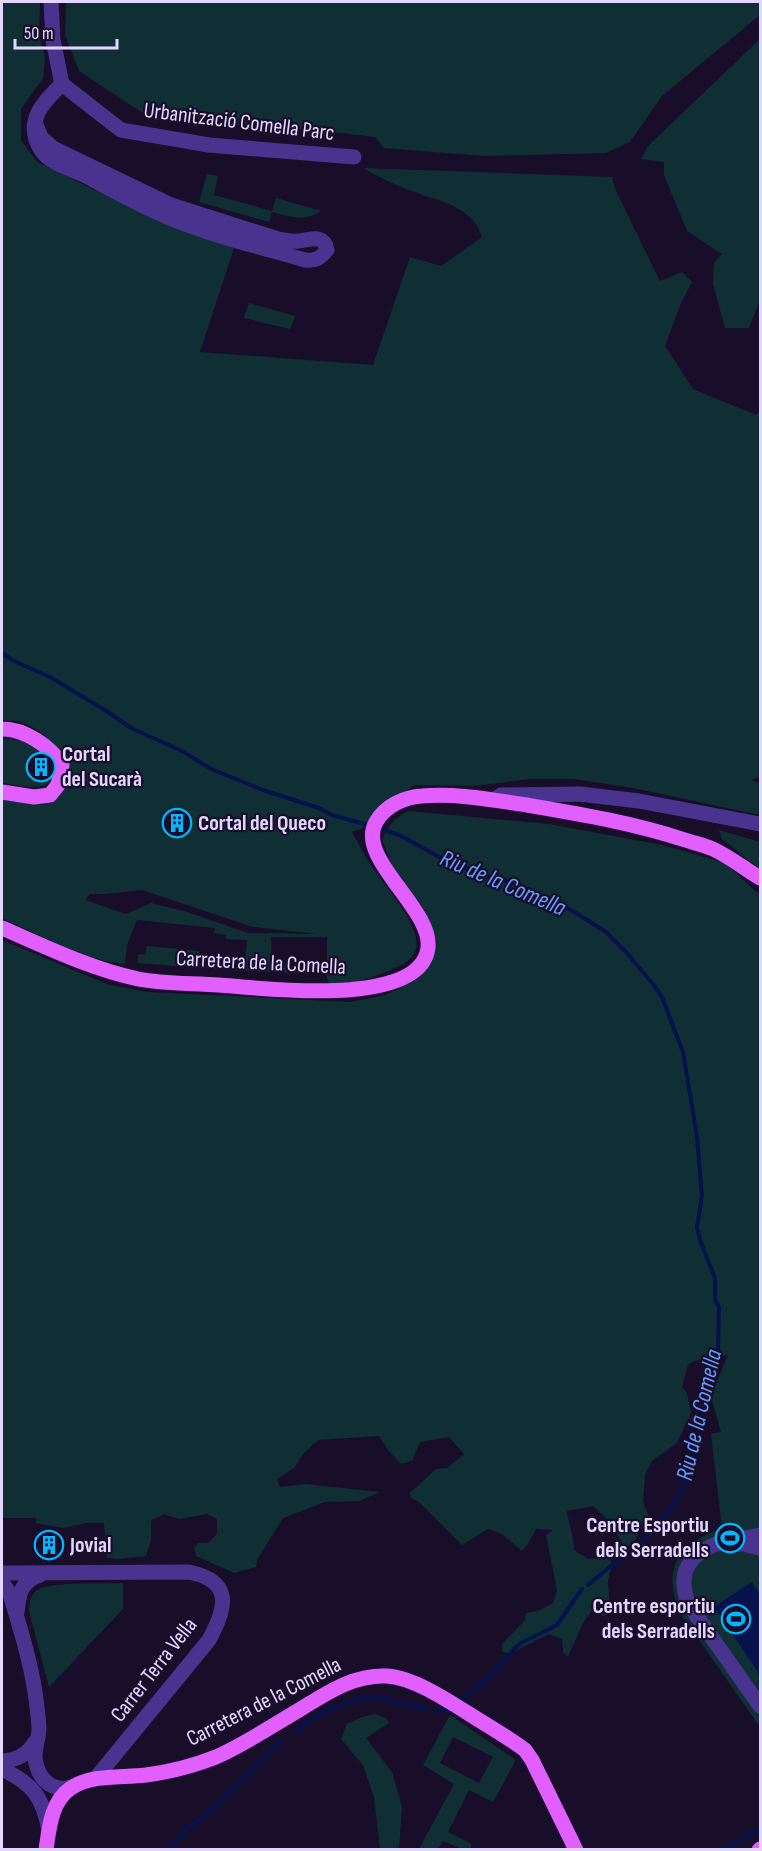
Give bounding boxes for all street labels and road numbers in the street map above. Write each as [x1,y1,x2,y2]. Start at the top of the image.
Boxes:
street label: Urbanització Comella Parc [142,97,336,147]
street label: Carretera de la Comella [175,945,347,981]
street label: Carrer Terra Vella [105,1612,203,1728]
street label: Carretera de la Comella [182,1651,346,1753]

